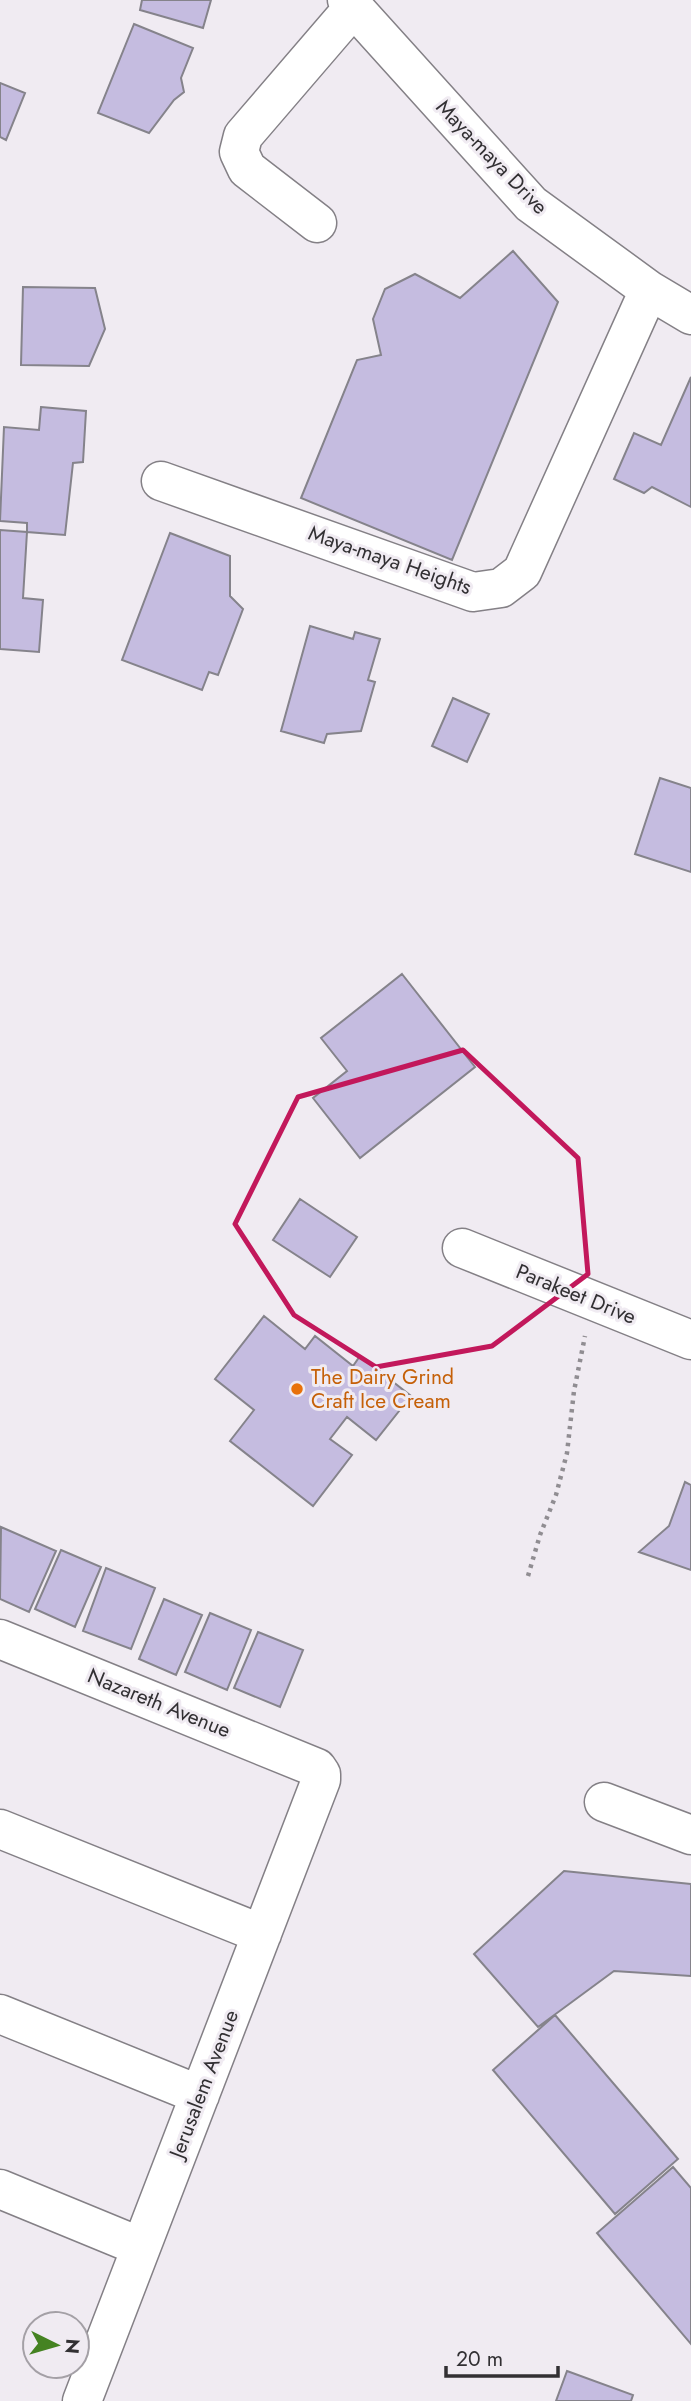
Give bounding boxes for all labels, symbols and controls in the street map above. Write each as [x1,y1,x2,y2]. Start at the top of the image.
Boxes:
street label: Maya-maya Drive [429,93,555,221]
street label: Maya-maya Heights [304,518,476,602]
street label: Parakeet Drive [512,1256,641,1332]
place label: The Dairy Grind Craft Ice Cream [311,1362,454,1416]
marker: The Dairy Grind Craft Ice Cream [289,1381,305,1397]
street label: Nazareth Avenue [83,1661,235,1745]
street label: Jerusalem Avenue [161,2005,246,2165]
north arrow [21,2310,91,2380]
scale bar [446,2334,558,2378]
text: N [58,2338,87,2355]
text: 20 m [456,2344,503,2374]

